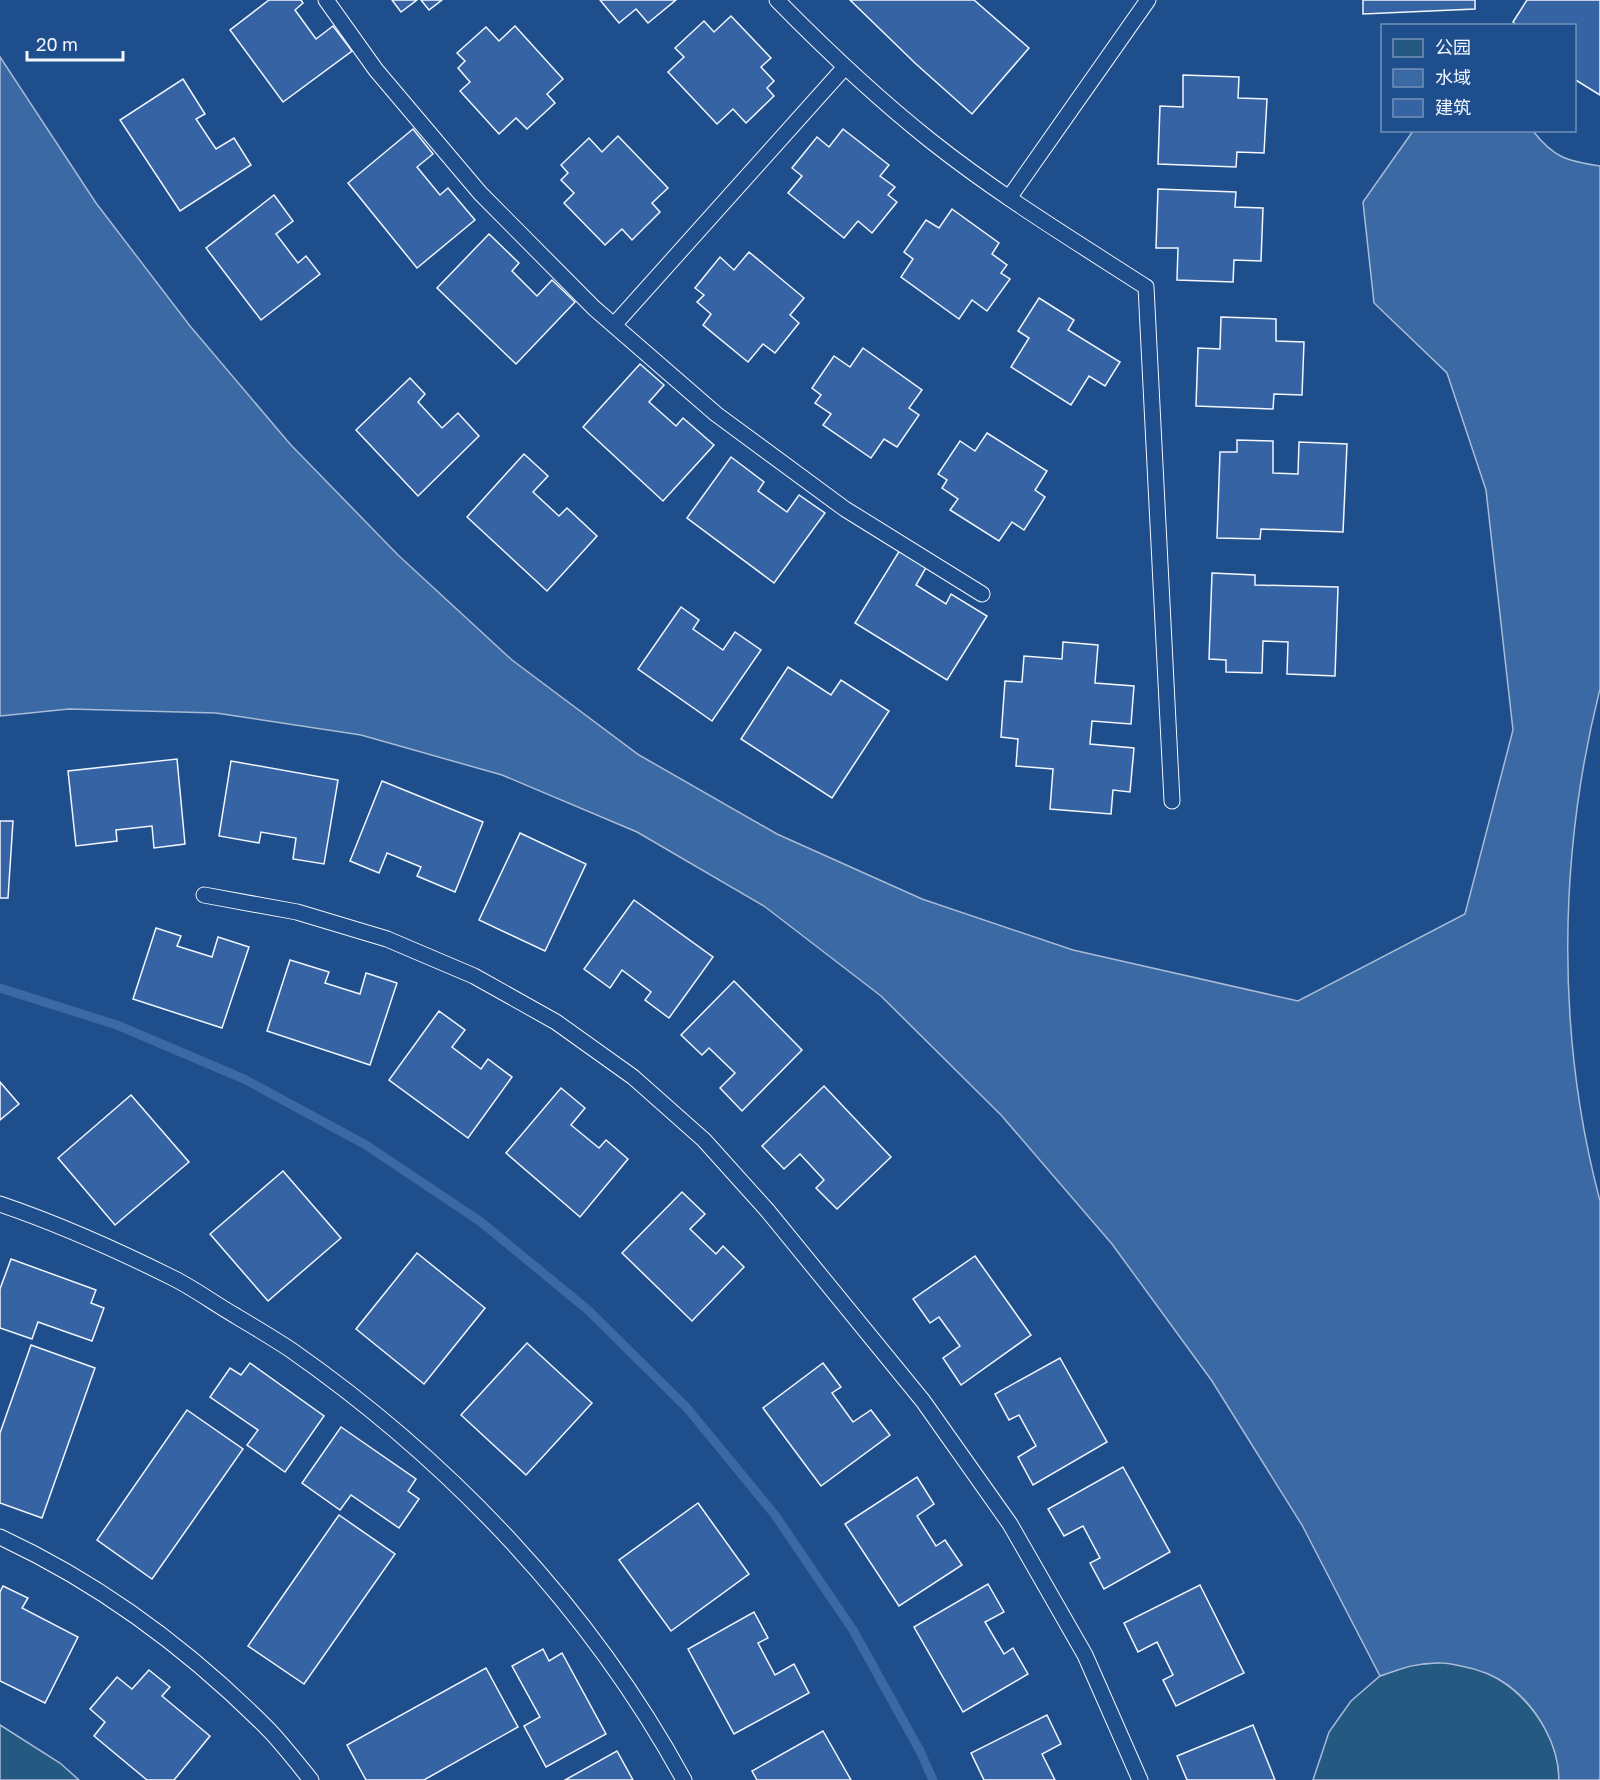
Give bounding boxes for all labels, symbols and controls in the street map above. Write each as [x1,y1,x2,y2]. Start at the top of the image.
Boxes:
scale bar [27,24,123,62]
legend [1381,24,1576,132]
text: 20 m [36,33,78,55]
text: 公园 [1435,36,1471,58]
text: 水域 [1435,66,1471,88]
text: 建筑 [1435,96,1471,118]

